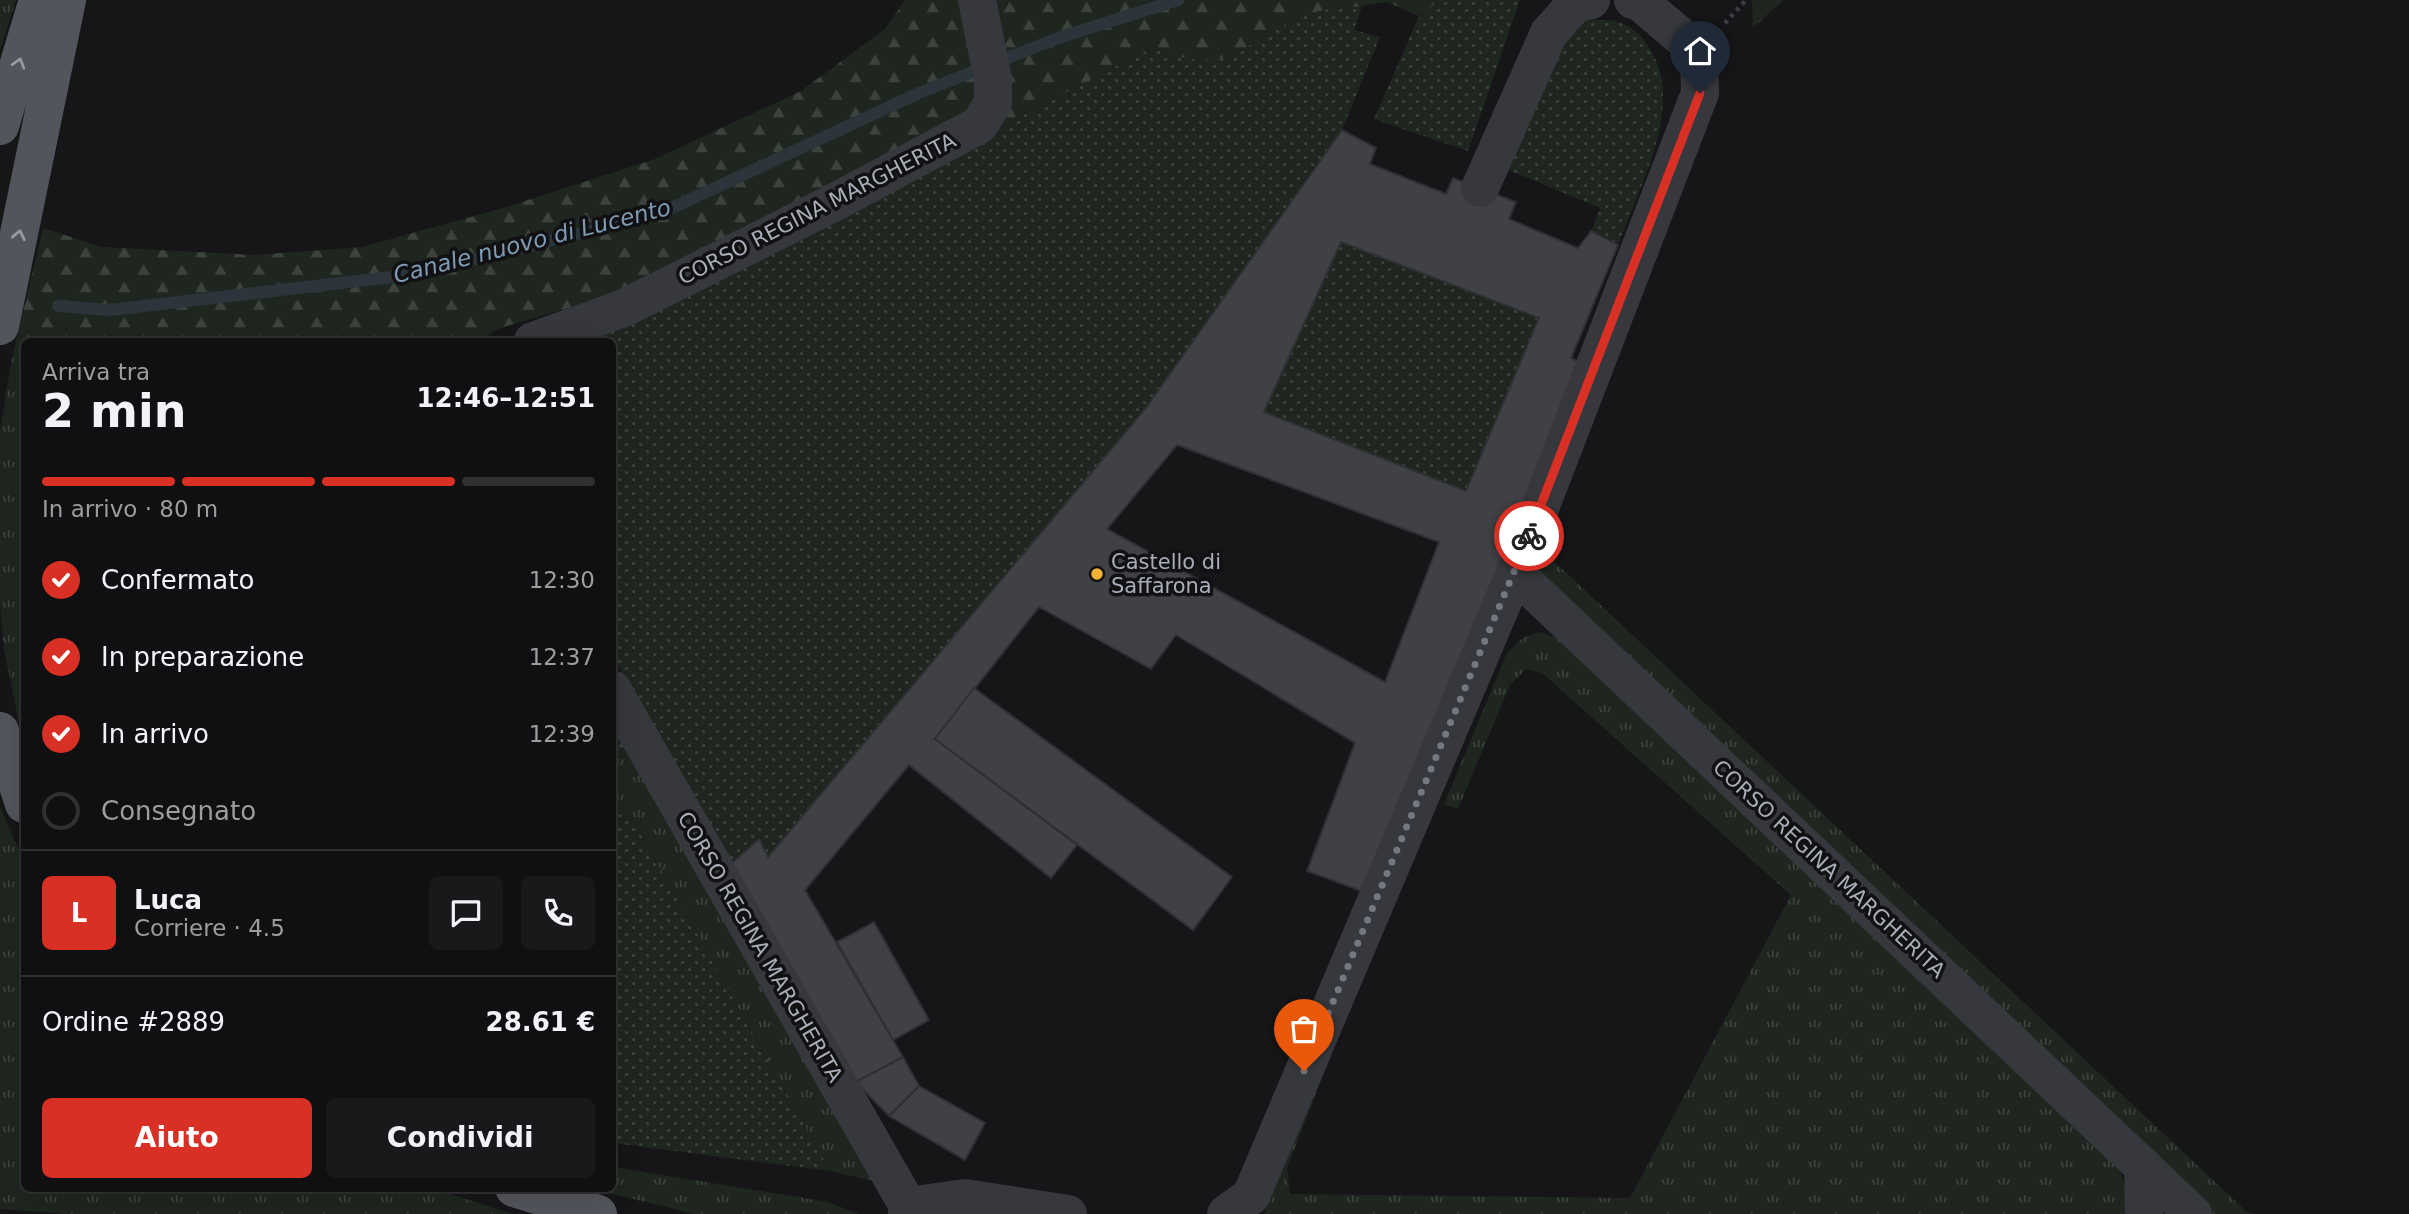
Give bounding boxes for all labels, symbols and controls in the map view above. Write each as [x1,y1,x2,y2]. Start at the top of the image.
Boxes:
pin [1670,21,1730,93]
icon: home [1681,32,1719,70]
one-way arrow [11,57,25,70]
street label: CORSO REGINA MARGHERITA [674,128,960,290]
water label: Canale nuovo di Lucento [391,194,673,288]
one-way arrow [11,229,26,241]
text: Arriva tra [42,359,150,385]
text: 12:46–12:51 [416,383,595,413]
text: 2 min [42,384,186,438]
text: In arrivo · 80 m [42,496,218,522]
courier [1494,501,1564,571]
icon: bike [1510,517,1548,555]
place label: Castello di Saffarona [1111,550,1221,598]
icon: check [42,561,80,599]
text: Confermato [101,565,254,595]
marker: Castello di Saffarona [1089,566,1105,582]
text: 12:30 [529,567,595,593]
icon: check [42,638,80,676]
text: In preparazione [101,642,304,672]
text: 12:37 [529,644,595,670]
icon: check [42,715,80,753]
text: In arrivo [101,719,209,749]
text: 12:39 [529,721,595,747]
street label: CORSO REGINA MARGHERITA [1708,755,1950,983]
text: Consegnato [101,796,256,826]
street label: CORSO REGINA MARGHERITA [673,808,848,1087]
button: chat [429,876,503,950]
button: phone [521,876,595,950]
text: Luca [134,885,202,915]
text: L [71,898,87,928]
text: Corriere · 4.5 [134,915,285,941]
pin [1274,999,1334,1071]
text: Ordine #2889 [42,1007,225,1037]
text: 28.61 € [486,1007,595,1037]
icon: bag [1285,1010,1323,1048]
button: Aiuto [42,1098,312,1178]
button: Condividi [326,1098,595,1178]

